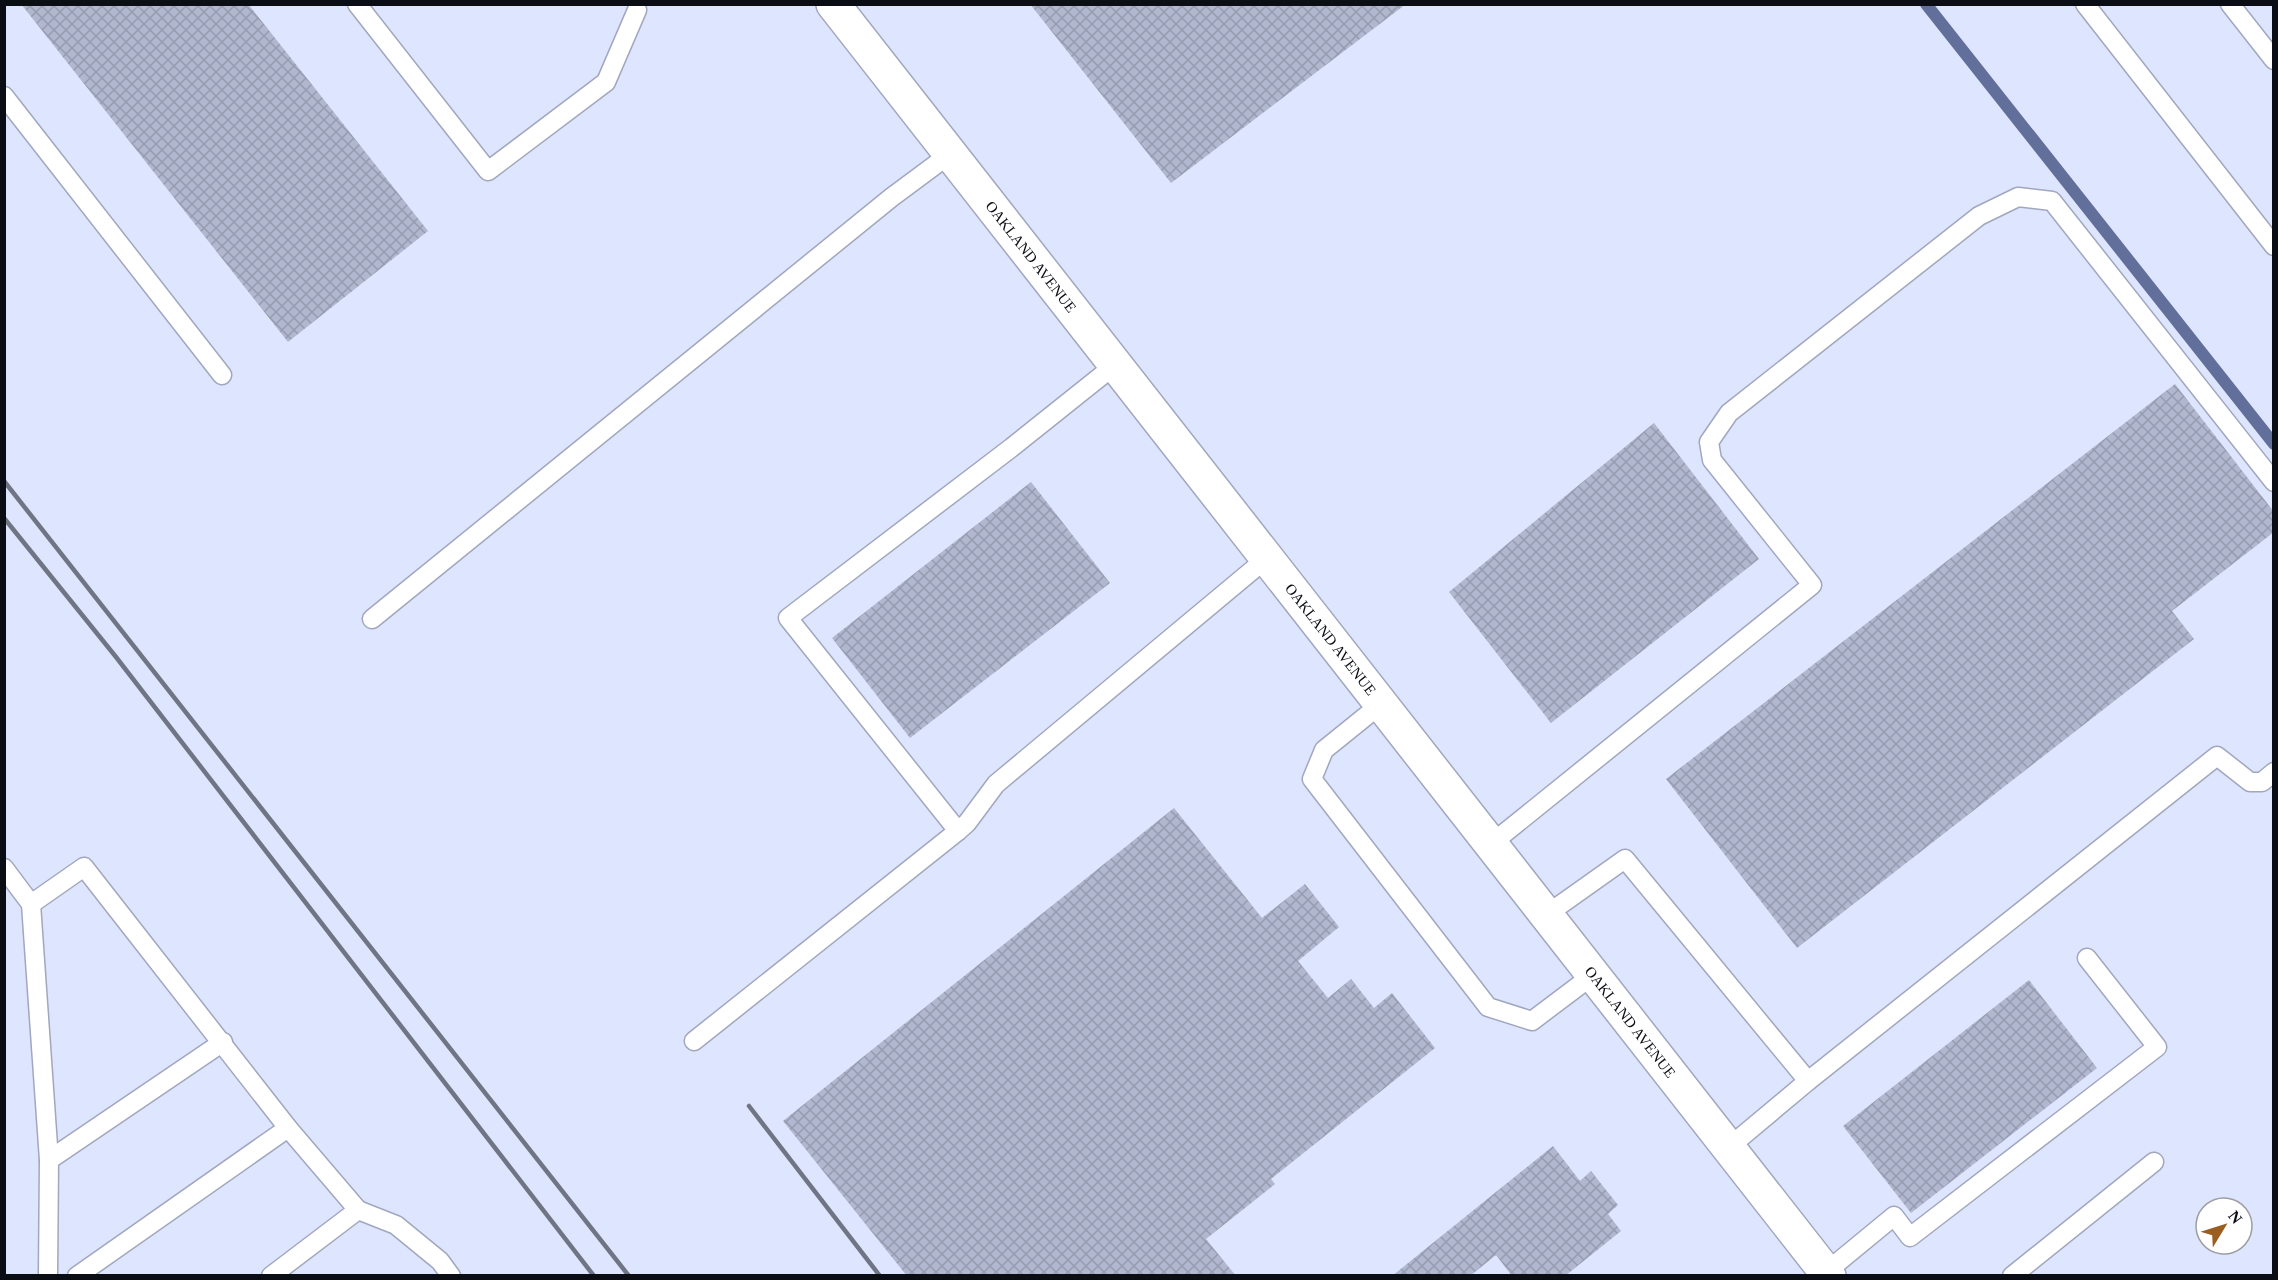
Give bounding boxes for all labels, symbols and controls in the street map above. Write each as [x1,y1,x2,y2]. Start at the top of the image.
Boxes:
street label: OAKLAND AVENUE [982,198,1079,316]
street label: OAKLAND AVENUE [1282,581,1379,698]
street label: OAKLAND AVENUE [1582,963,1679,1081]
north arrow [2194,1196,2254,1256]
text: N [2225,1207,2246,1227]

